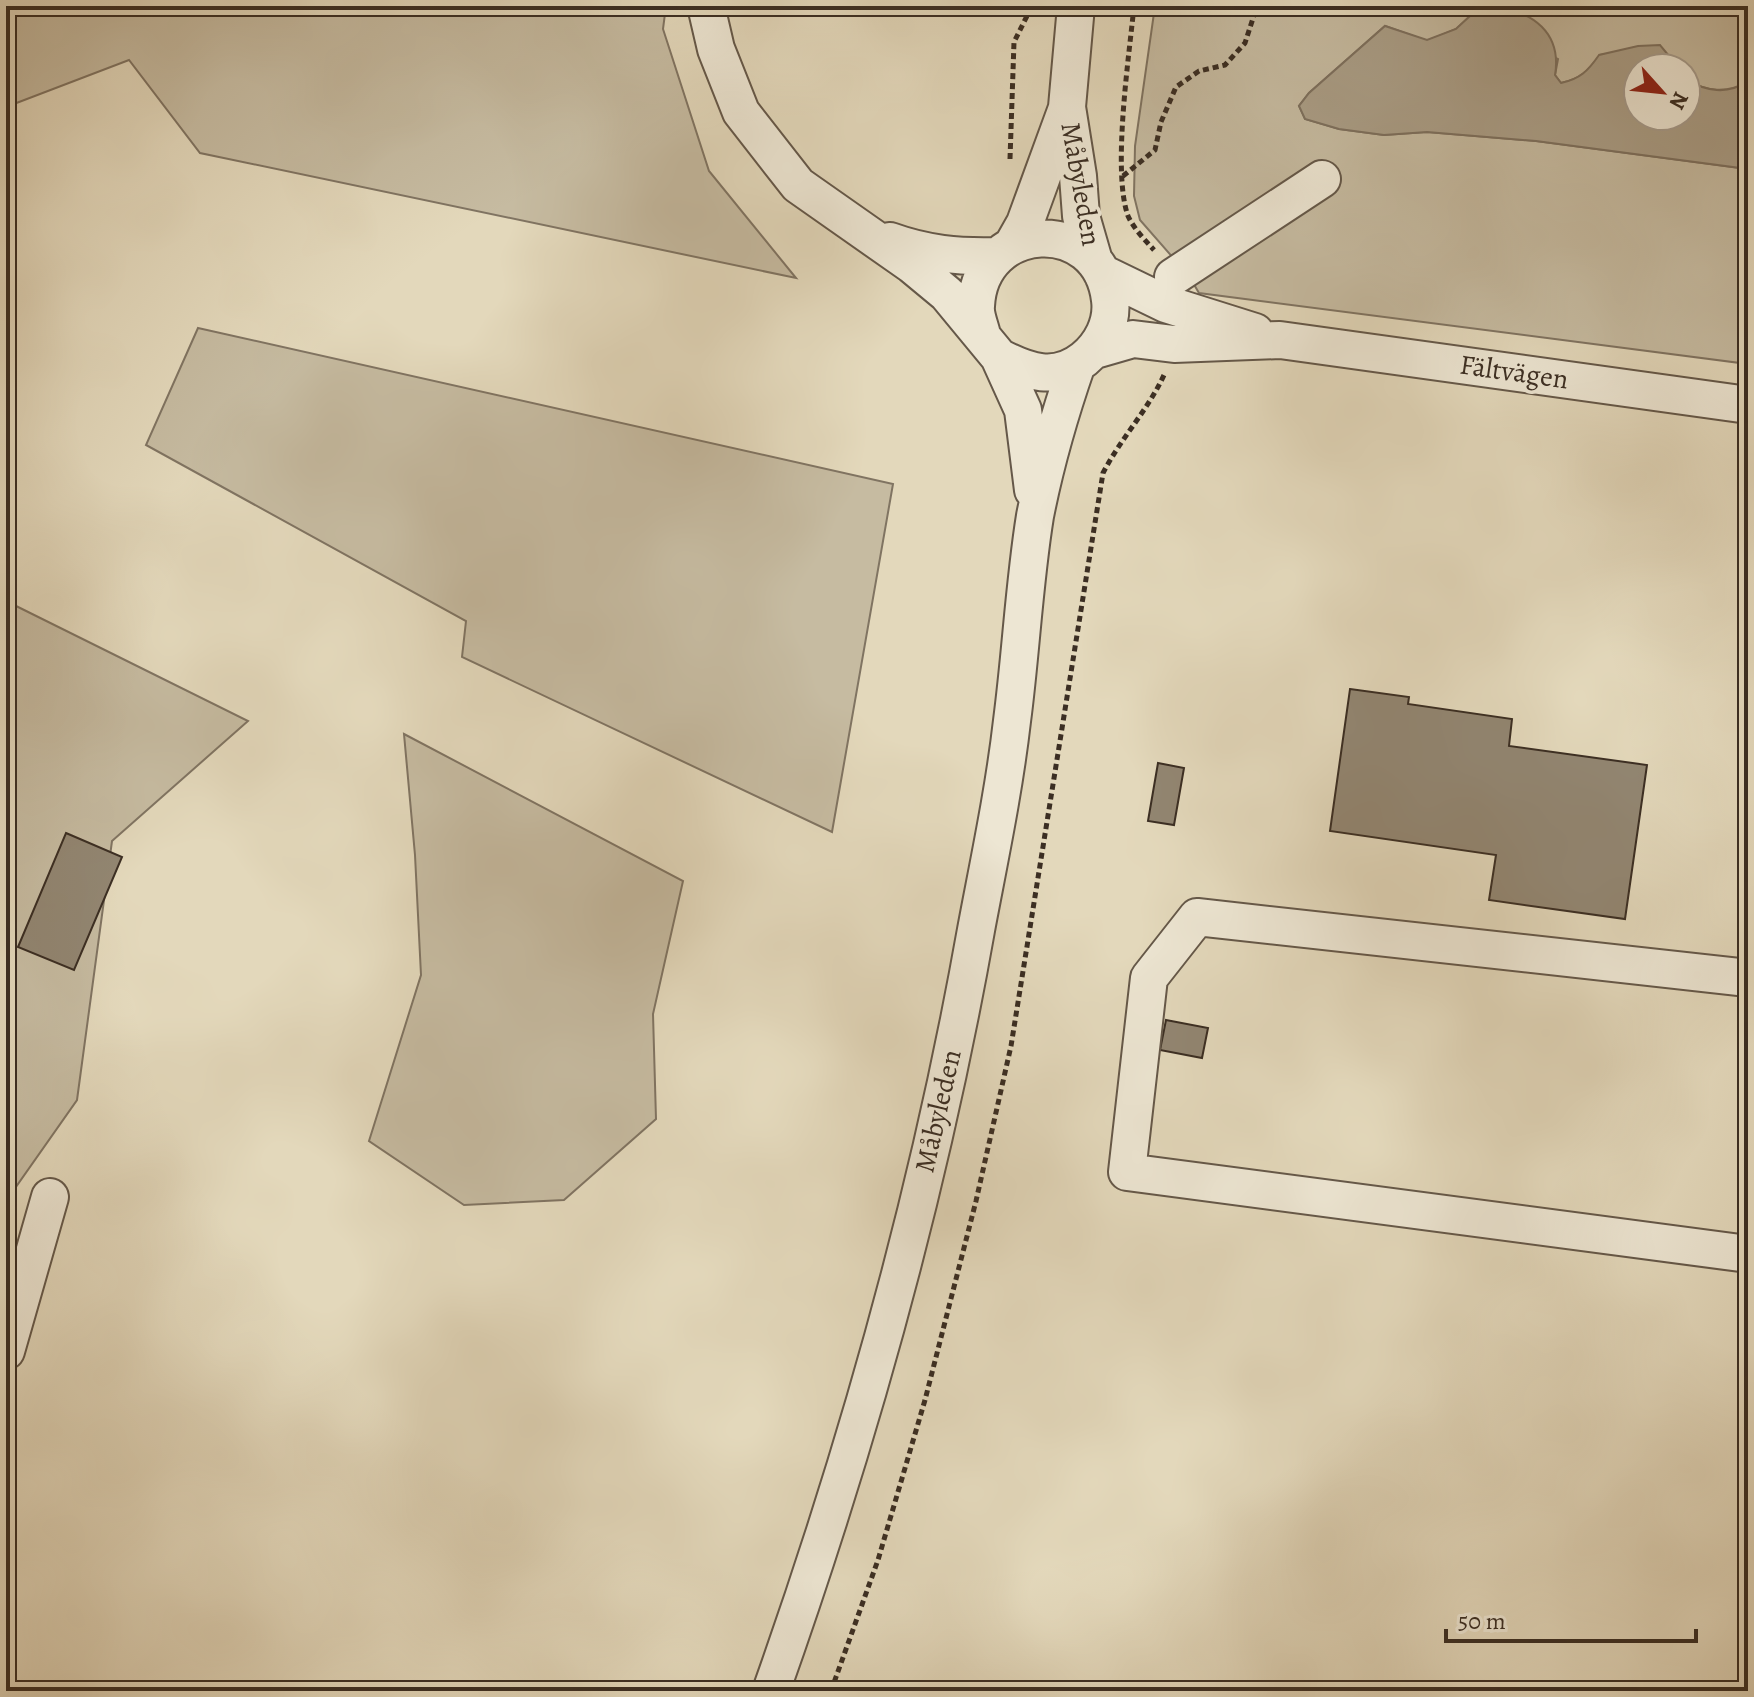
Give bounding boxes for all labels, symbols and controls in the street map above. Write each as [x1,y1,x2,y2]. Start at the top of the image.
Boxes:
north arrow [1622,52,1702,132]
text: N [1662,87,1696,115]
street label: Måbyleden [1051,119,1111,249]
street label: Fältvägen [1457,346,1571,398]
street label: Måbyleden [905,1046,971,1176]
scale bar [1446,1593,1696,1643]
text: 50 m [1458,1605,1506,1637]

